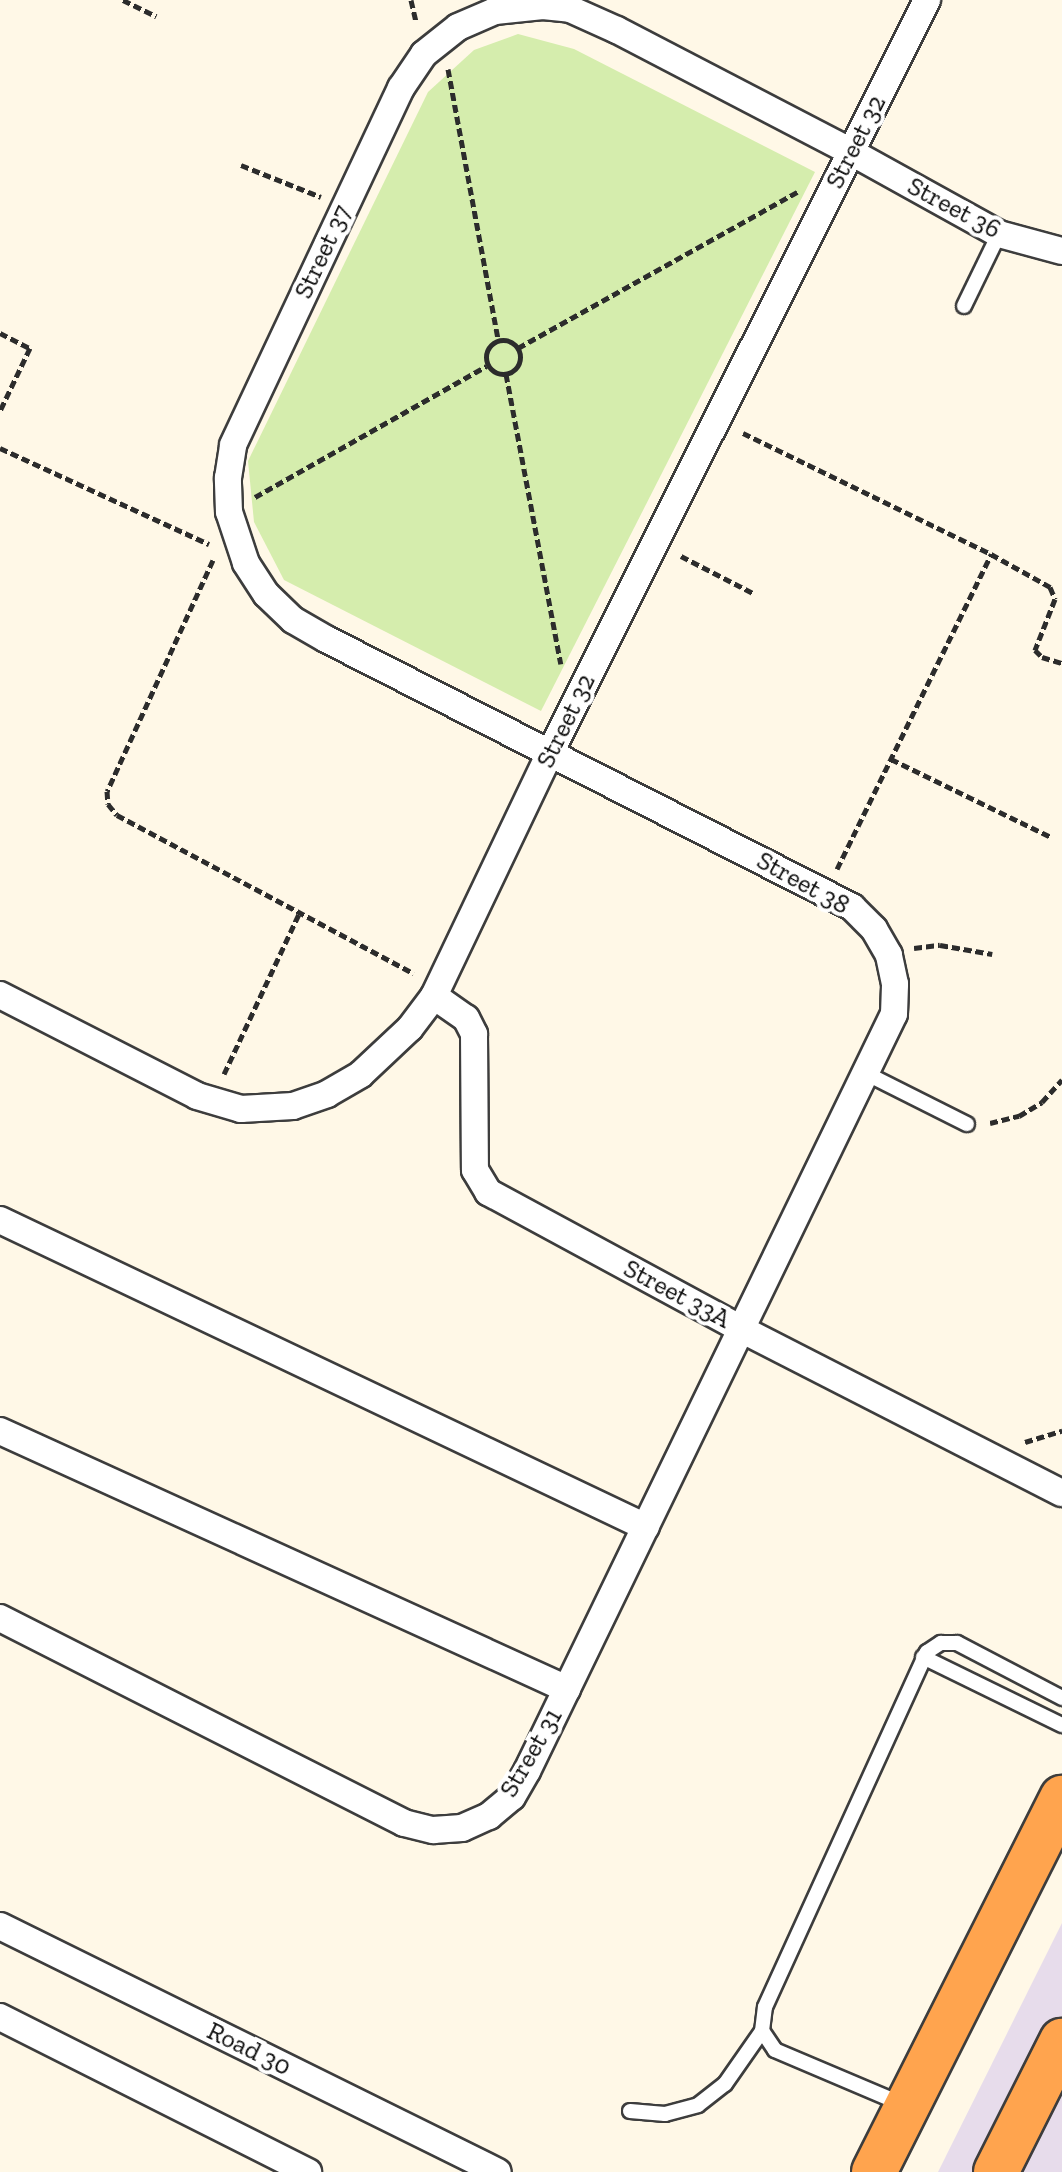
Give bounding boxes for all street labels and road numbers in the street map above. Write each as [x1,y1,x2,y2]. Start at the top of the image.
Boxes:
street label: Street 32 [819,90,893,194]
street label: Street 36 [902,171,1006,245]
street label: Street 37 [288,200,358,304]
street label: Street 32 [530,669,602,773]
street label: Street 38 [751,845,855,921]
street label: Street 33A [618,1253,736,1335]
street label: Street 31 [493,1703,569,1803]
street label: Road 30 [202,2015,296,2083]

